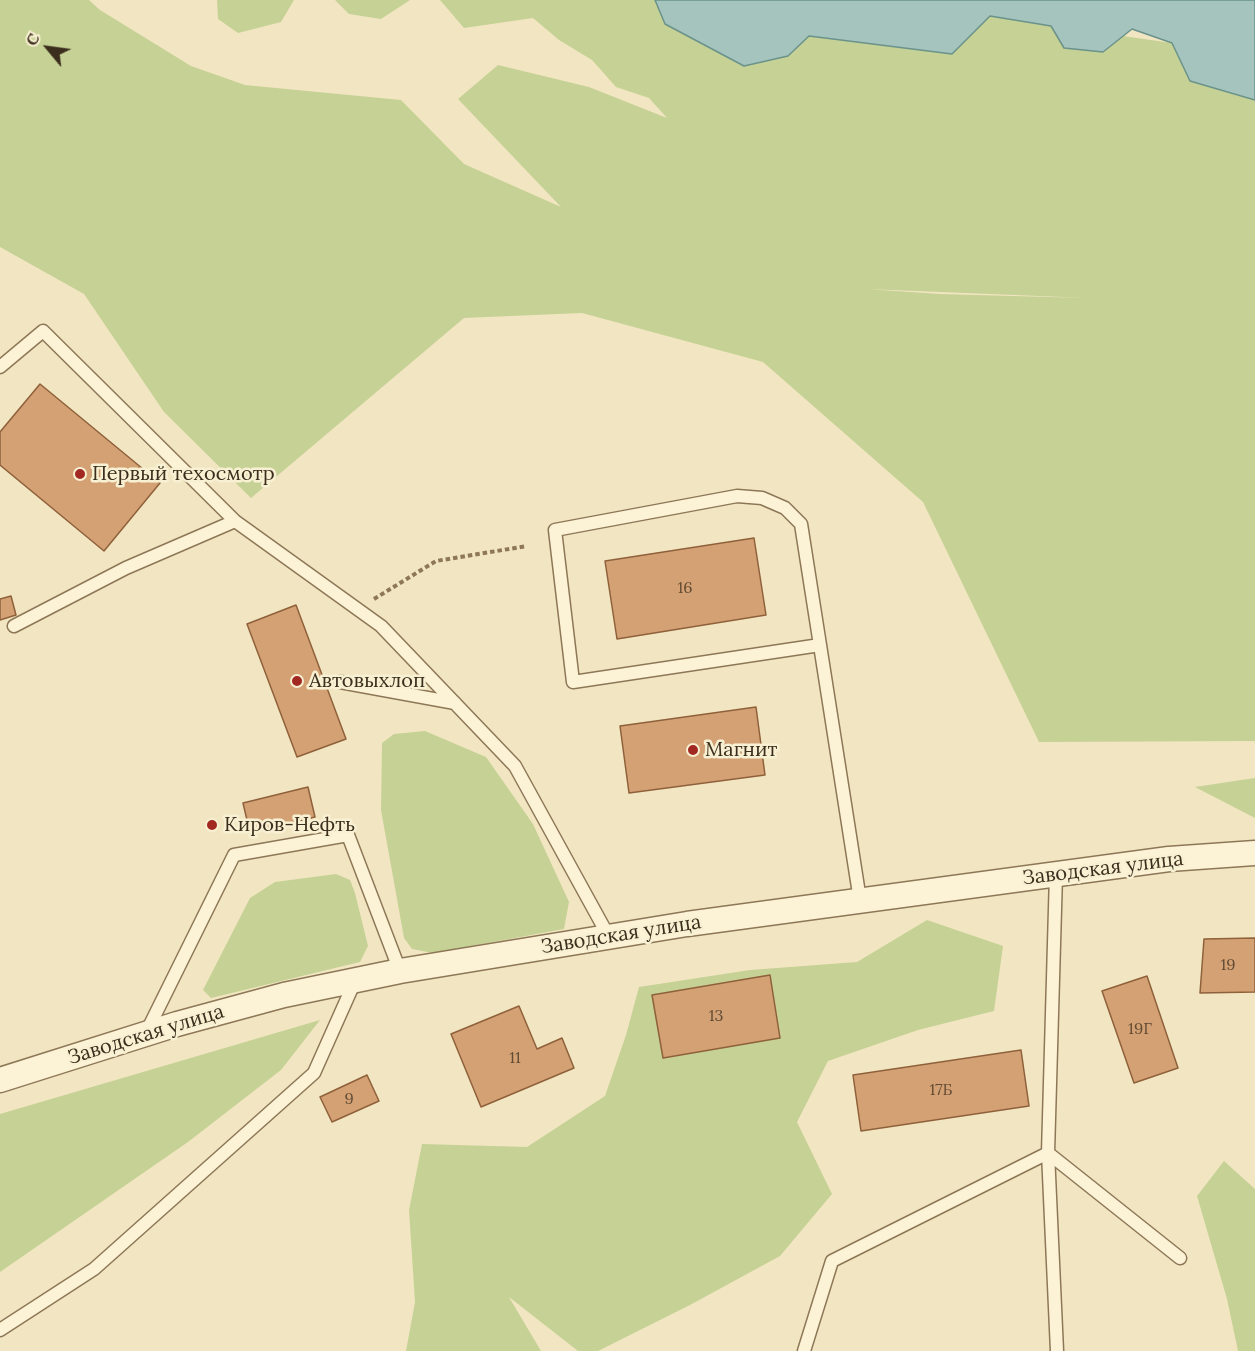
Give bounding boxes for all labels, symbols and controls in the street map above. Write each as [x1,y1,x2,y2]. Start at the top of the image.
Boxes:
north arrow [18,18,78,78]
text: С [21,30,44,49]
place label: Первый техосмотр [92,462,275,486]
marker: Первый техосмотр [73,467,87,481]
house number: 16 [677,578,693,598]
place label: Автовыхлоп [309,669,425,693]
marker: Автовыхлоп [290,674,304,688]
place label: Магнит [705,738,777,762]
marker: Магнит [686,743,700,757]
place label: Киров-Нефть [224,813,355,837]
marker: Киров-Нефть [205,818,219,832]
street label: Заводская улица [1021,847,1185,891]
street label: Заводская улица [539,910,703,960]
house number: 19 [1220,955,1236,975]
street label: Заводская улица [65,1000,227,1070]
house number: 13 [709,1006,723,1026]
house number: 19Г [1128,1019,1152,1039]
house number: 11 [509,1048,521,1068]
house number: 17Б [929,1080,953,1100]
house number: 9 [344,1089,354,1109]

